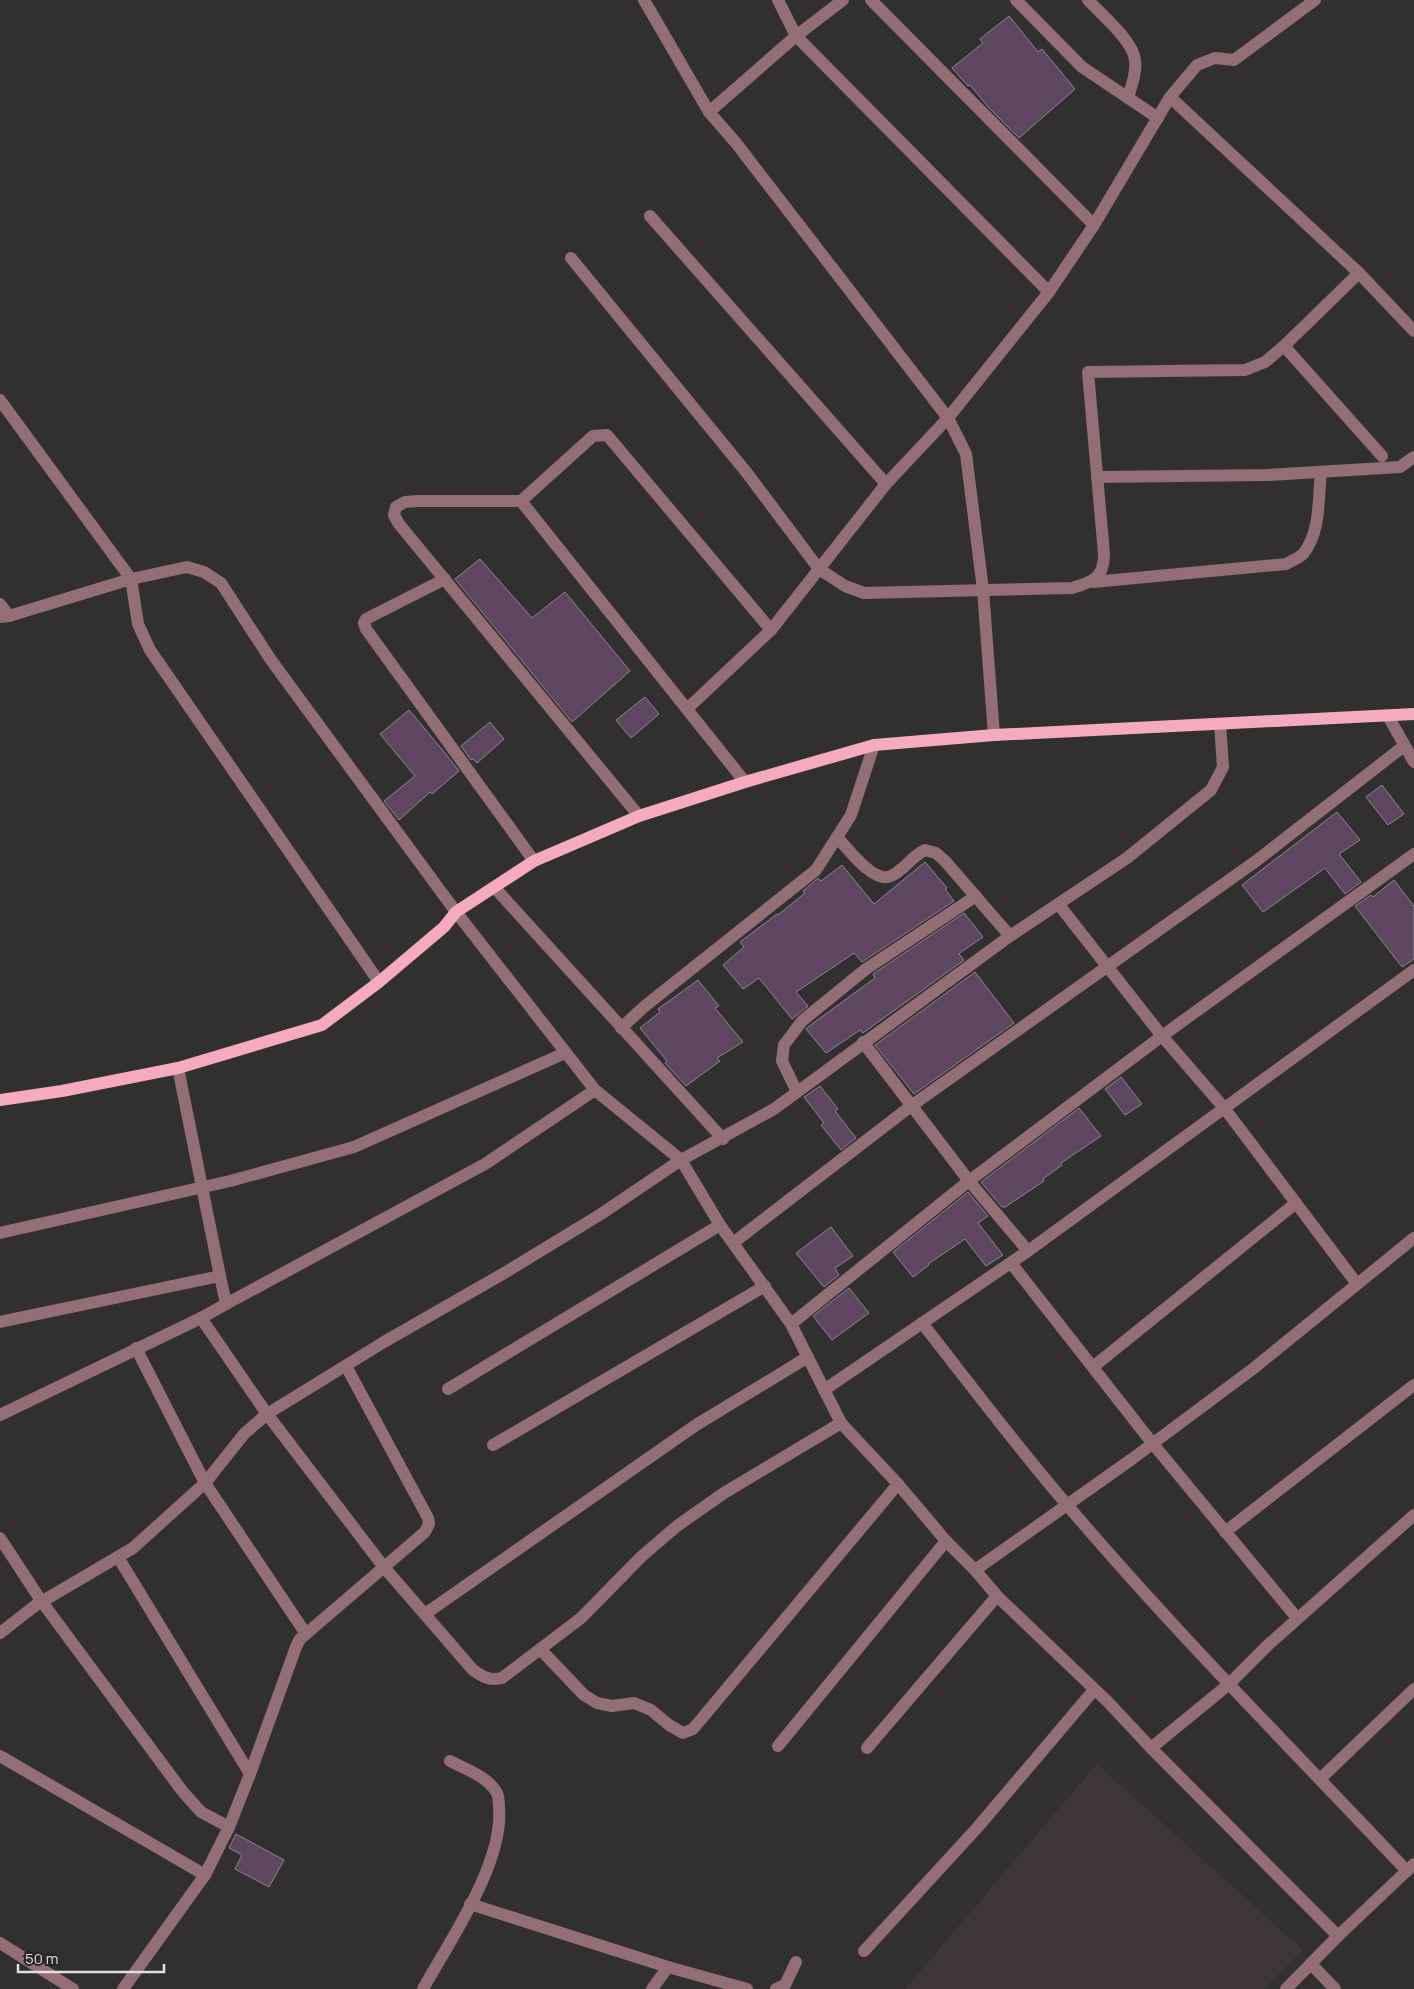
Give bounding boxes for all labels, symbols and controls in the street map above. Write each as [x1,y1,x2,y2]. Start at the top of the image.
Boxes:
scale bar [18,1942,164,1974]
text: 50 m [25,1948,59,1969]

